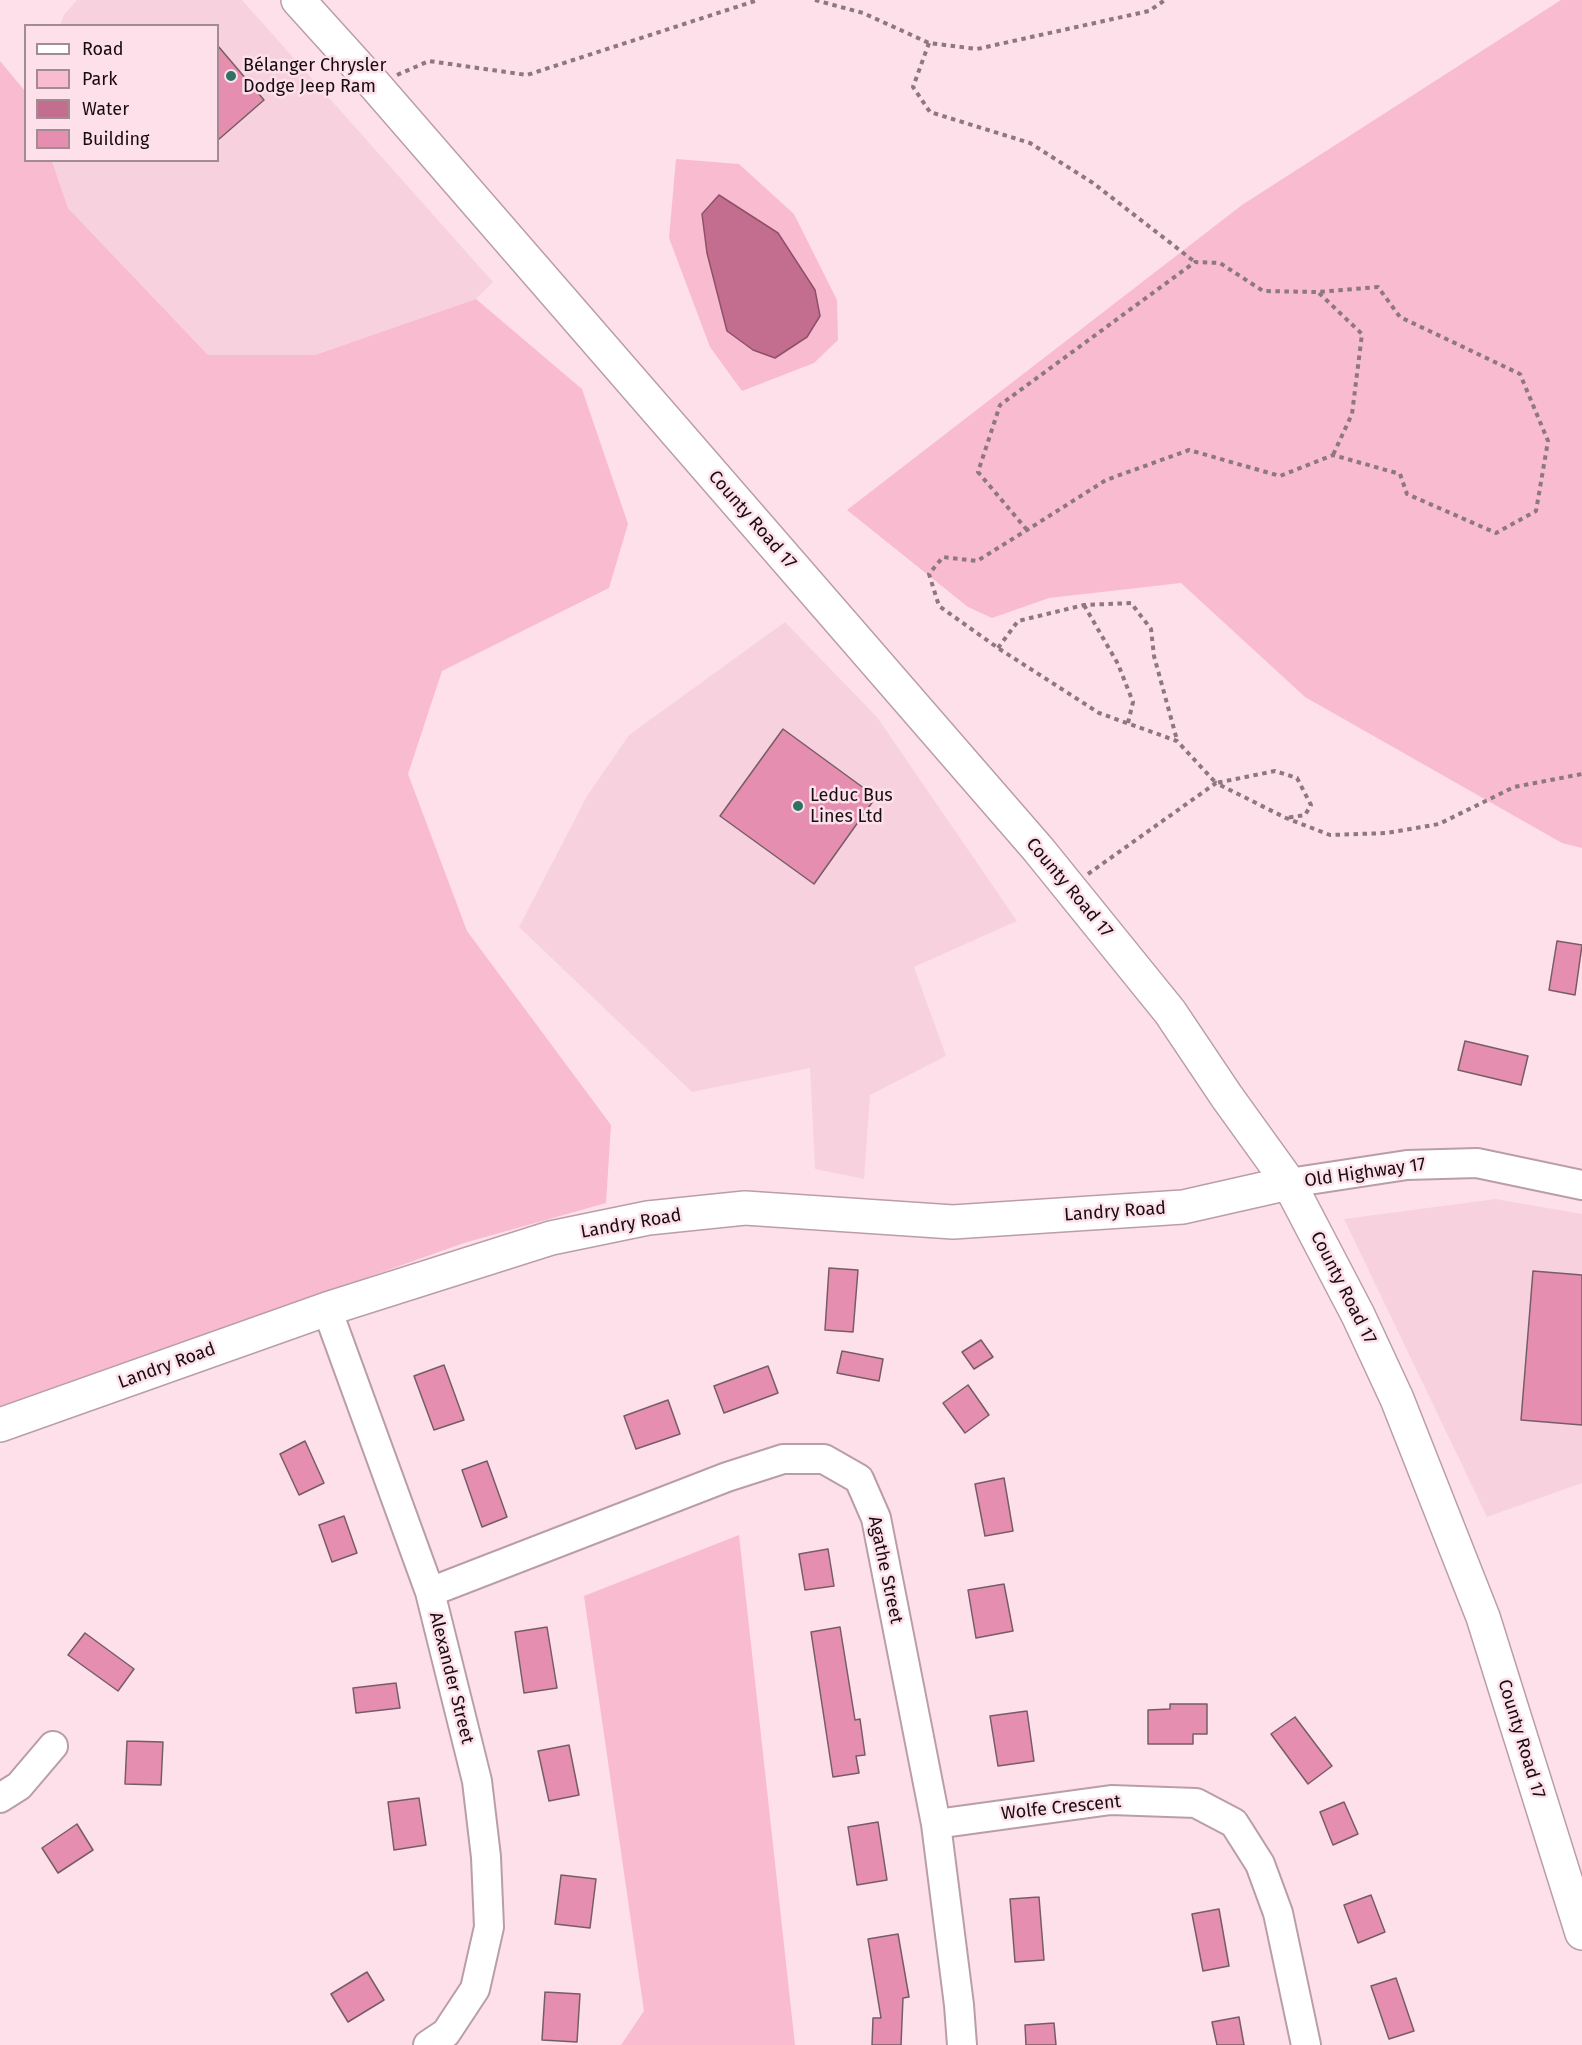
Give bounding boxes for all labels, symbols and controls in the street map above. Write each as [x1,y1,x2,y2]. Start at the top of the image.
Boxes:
legend [24,24,219,162]
text: Road [82,38,124,60]
place label: Bélanger Chrysler Dodge Jeep Ram [243,55,386,98]
text: Park [82,68,117,90]
marker: Bélanger Chrysler Dodge Jeep Ram [224,69,238,83]
text: Water [82,98,129,120]
text: Building [82,128,149,150]
street label: County Road 17 [703,466,801,574]
place label: Leduc Bus Lines Ltd [810,785,893,828]
marker: Leduc Bus Lines Ltd [791,799,805,813]
street label: County Road 17 [1021,834,1117,942]
street label: Old Highway 17 [1303,1154,1427,1192]
street label: Landry Road [1063,1198,1167,1226]
street label: Landry Road [579,1205,683,1243]
street label: County Road 17 [1305,1228,1381,1348]
street label: Landry Road [115,1338,219,1394]
street label: Agathe Street [863,1514,907,1626]
street label: Alexander Street [424,1610,478,1746]
street label: County Road 17 [1493,1677,1549,1801]
street label: Wolfe Crescent [1000,1791,1122,1825]

